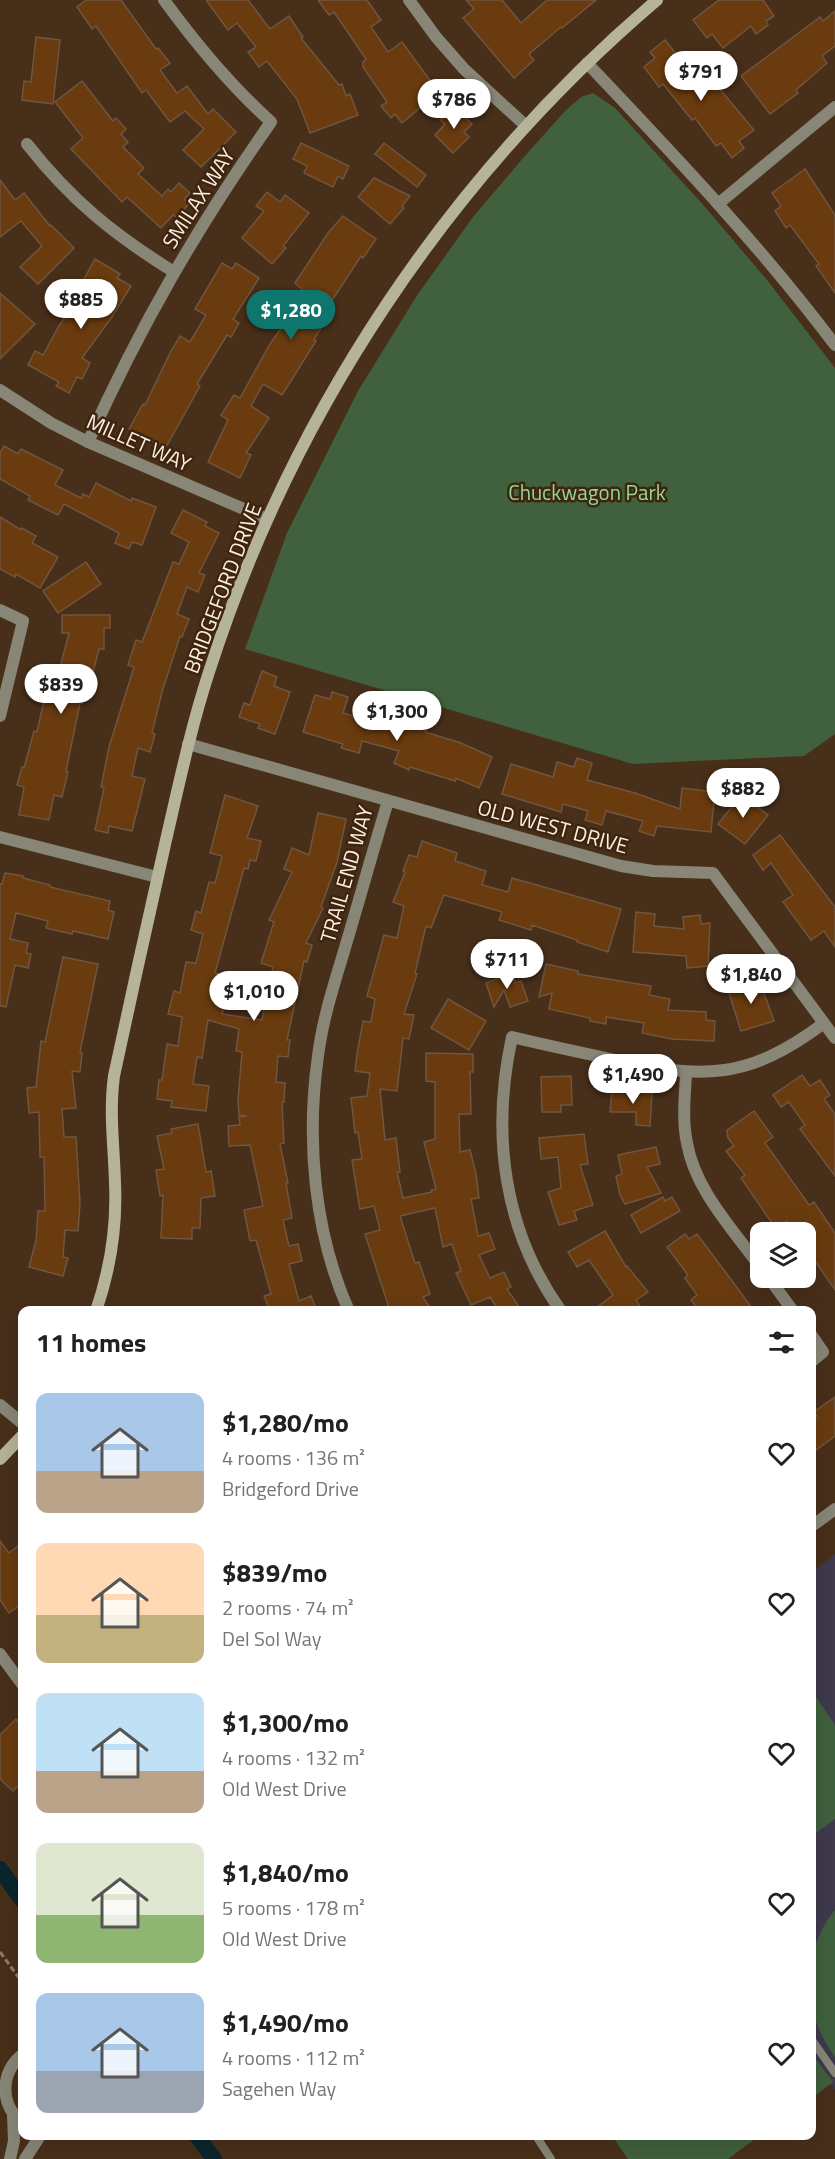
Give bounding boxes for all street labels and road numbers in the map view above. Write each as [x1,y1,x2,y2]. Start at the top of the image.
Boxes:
street label: SMILAX WAY [154,141,243,255]
street label: MILLET WAY [82,405,197,480]
street label: BRIDGEFORD DRIVE [175,498,269,678]
street label: OLD WEST DRIVE [474,791,632,861]
street label: TRAIL END WAY [311,801,381,946]

